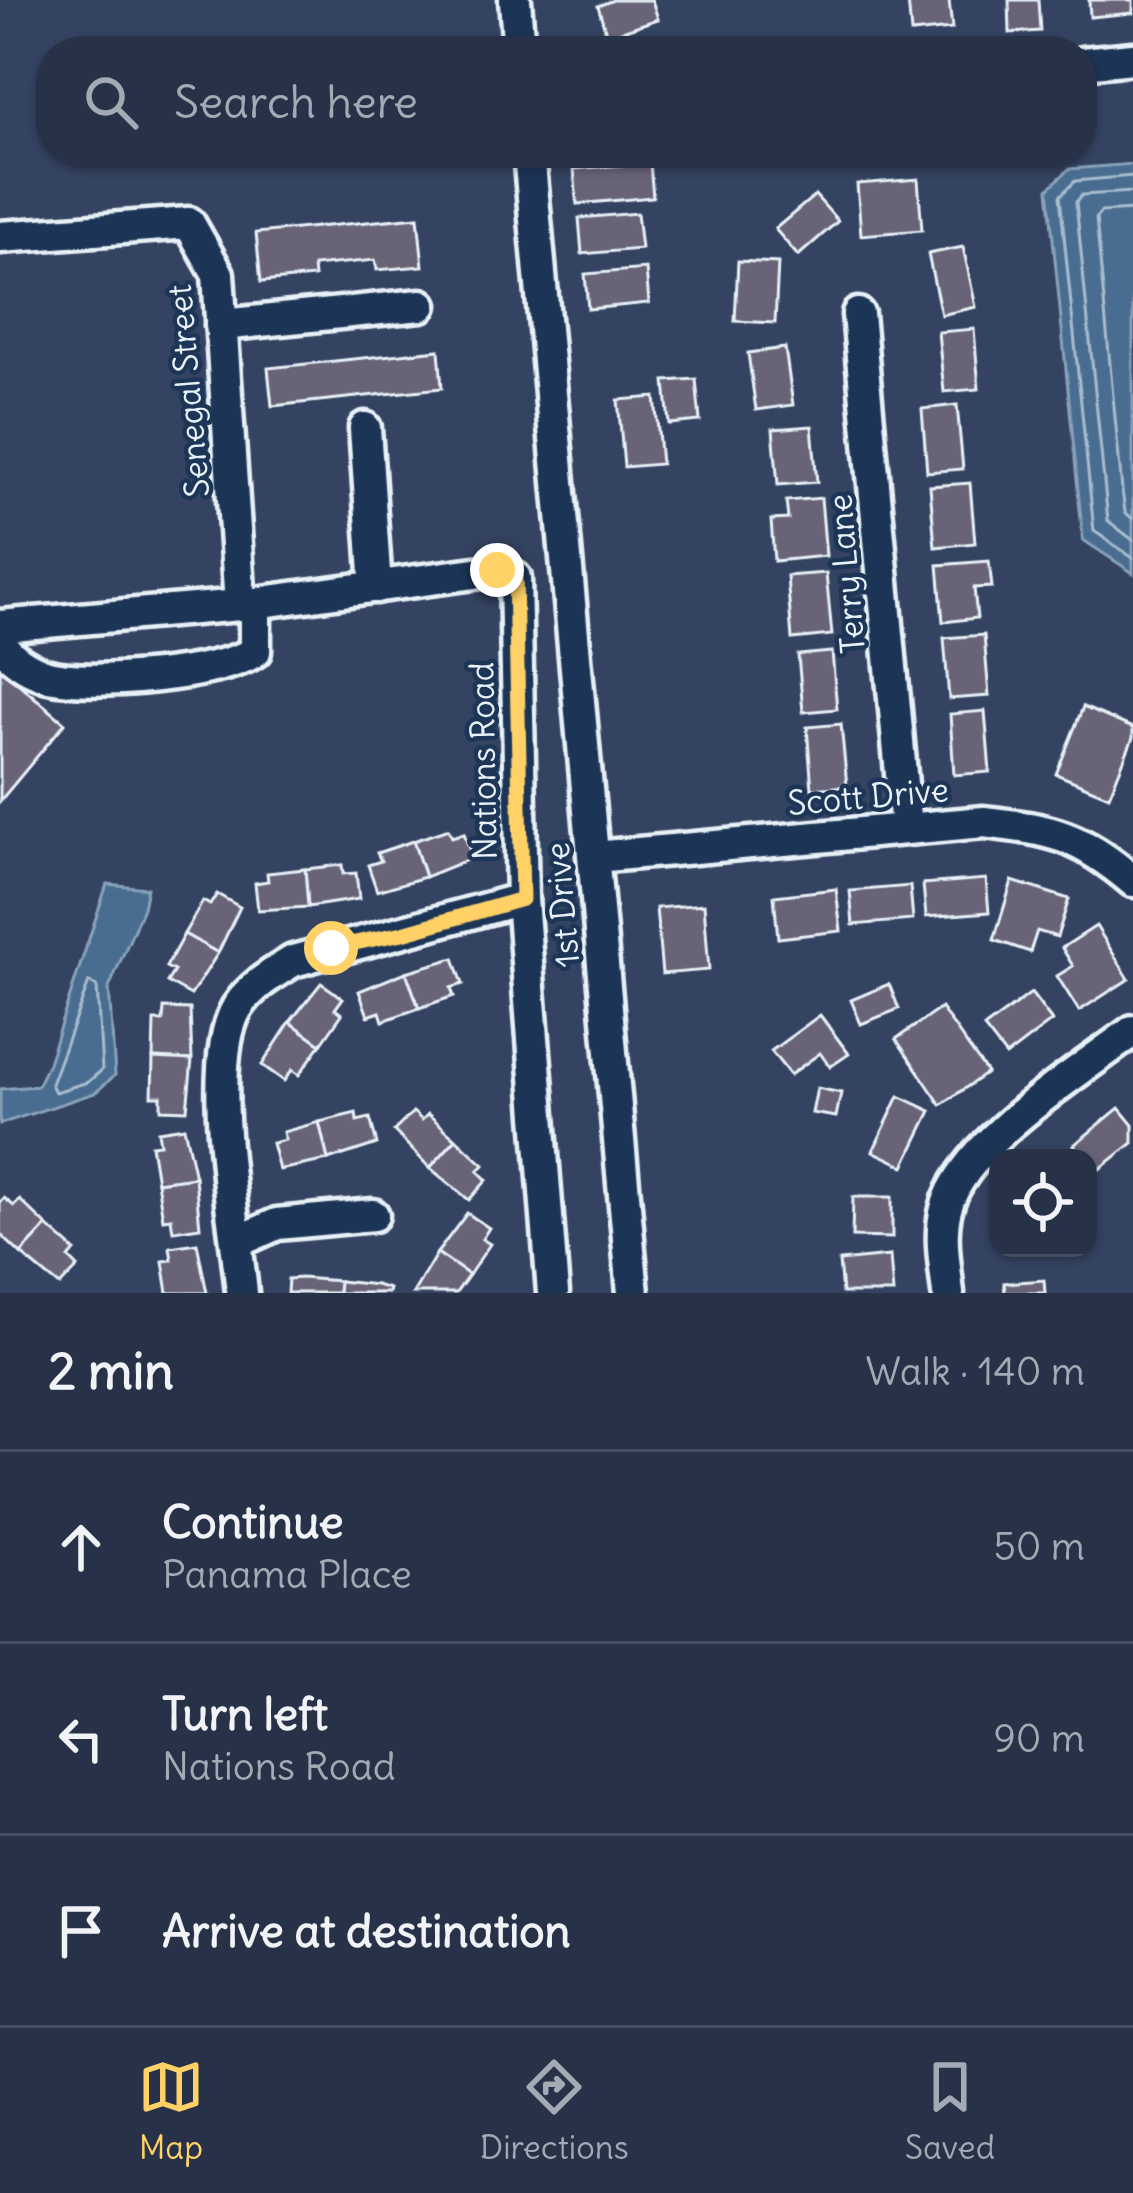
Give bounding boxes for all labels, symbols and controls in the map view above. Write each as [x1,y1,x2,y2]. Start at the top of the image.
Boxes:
search box [36,36,1097,168]
icon: search [78,69,144,135]
text: Search here [174,74,418,130]
street label: Senegal Street [158,283,218,499]
street label: Terry Lane [818,493,874,655]
route end [470,543,524,597]
street label: Nations Road [460,662,506,860]
street label: Scott Drive [786,768,950,824]
street label: 1st Drive [536,841,588,969]
route start [304,921,358,975]
map controls [989,1149,1097,1257]
button: locate [989,1149,1097,1257]
text: 2 min [48,1339,174,1403]
text: Walk · 140 m [866,1347,1085,1396]
text: Continue [162,1494,344,1550]
icon: ahead [48,1514,114,1580]
text: 50 m [993,1522,1085,1571]
text: Panama Place [162,1550,412,1599]
text: Turn left [162,1686,328,1742]
icon: left [48,1706,114,1772]
text: 90 m [993,1714,1085,1763]
text: Nations Road [162,1742,396,1791]
icon: arrive [48,1898,114,1964]
text: Arrive at destination [162,1903,571,1959]
tab: Map [138,2054,204,2168]
tab: Directions [480,2054,629,2168]
tab: Saved [905,2054,995,2168]

